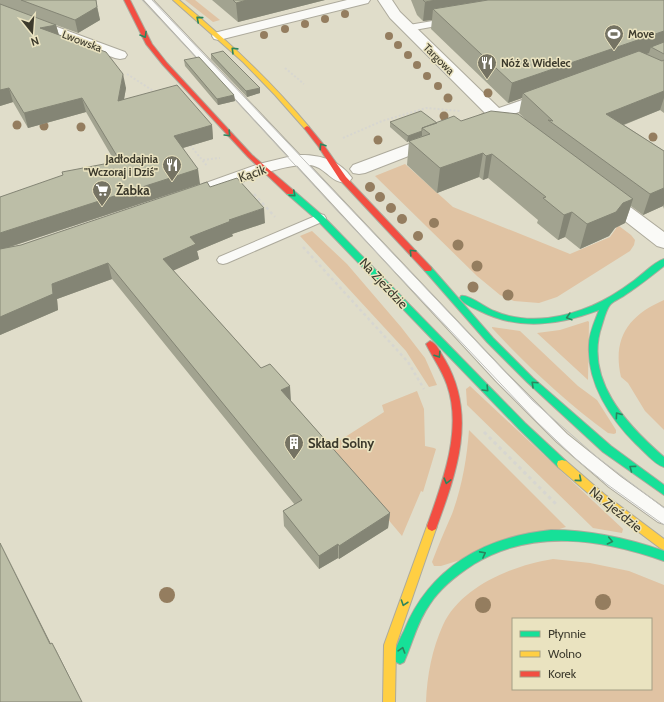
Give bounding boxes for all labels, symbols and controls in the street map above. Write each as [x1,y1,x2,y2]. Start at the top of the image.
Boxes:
north arrow [12,12,52,52]
one-way arrow [197,17,204,24]
sports icon: Move [603,23,625,51]
street label: Lwowska [60,27,105,55]
place label: Move [628,27,655,41]
one-way arrow [140,31,147,38]
text: N [29,34,41,49]
street label: Targowa [420,40,458,78]
one-way arrow [231,47,239,55]
restaurant icon: Nóż & Widelec [476,52,498,80]
place label: Nóż & Widelec [501,56,571,70]
one-way arrow [223,129,231,137]
one-way arrow [319,143,326,150]
place label: Jadłodajnia "Wczoraj i Dziś" [84,152,159,179]
restaurant icon: Jadłodajnia "Wczoraj i Dziś" [161,154,183,182]
street label: Kącik [236,161,268,185]
supermarket icon: Żabka [91,179,113,207]
place label: Żabka [116,182,150,198]
one-way arrow [289,190,296,197]
one-way arrow [409,249,417,257]
street label: Na Zjeździe [356,254,412,313]
one-way arrow [566,312,573,321]
one-way arrow [433,351,440,358]
one-way arrow [531,381,539,388]
one-way arrow [481,384,488,392]
one-way arrow [615,412,622,419]
building icon: Skład Solny [283,432,305,460]
place label: Skład Solny [308,435,374,451]
one-way arrow [630,466,637,473]
one-way arrow [574,474,582,481]
one-way arrow [443,477,452,484]
street label: Na Zjeździe [586,483,646,536]
one-way arrow [606,537,613,545]
one-way arrow [479,552,487,559]
one-way arrow [400,600,409,607]
legend [512,618,652,690]
text: Płynnie [548,626,586,641]
text: Wolno [548,646,582,661]
one-way arrow [397,647,406,654]
text: Korek [548,666,577,681]

